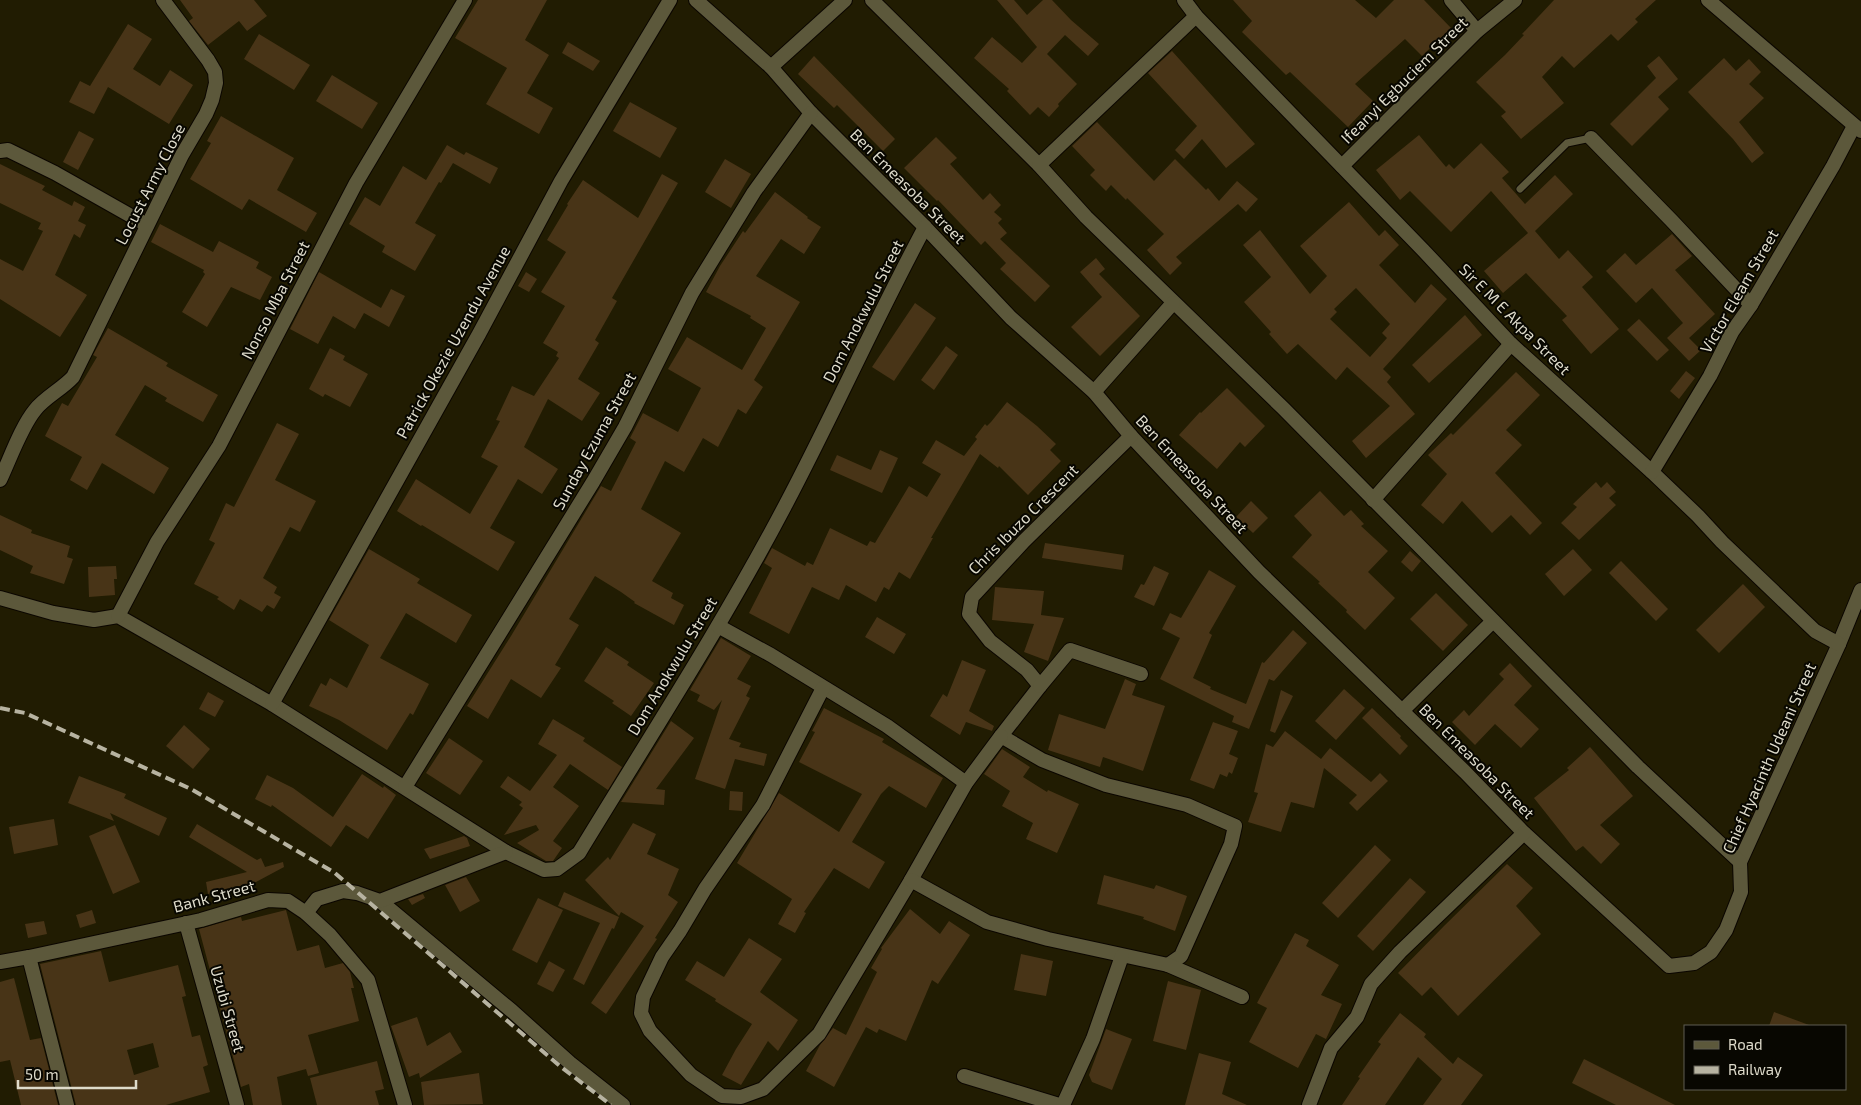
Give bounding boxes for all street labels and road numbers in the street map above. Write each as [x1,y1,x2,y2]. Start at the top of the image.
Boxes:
street label: Ifeanyi Egbuciem Street [1336,12,1471,147]
street label: Locust Army Close [111,120,188,248]
street label: Ben Emeasoba Street [847,124,970,247]
street label: Victor Eleam Street [1695,226,1782,356]
street label: Dom Anokwulu Street [818,236,907,385]
street label: Nonso Mba Street [236,237,313,362]
street label: Patrick Okezie Uzendu Avenue [392,242,514,441]
street label: Sir E M E Akpa Street [1456,259,1575,378]
street label: Sunday Ezuma Street [548,369,639,513]
street label: Ben Emeasoba Street [1133,411,1252,537]
street label: Chris Ibuzo Crescent [964,460,1082,578]
street label: Dom Anokwulu Street [623,593,720,738]
street label: Chief Hyacinth Udeani Street [1718,660,1819,856]
street label: Ben Emeasoba Street [1416,699,1539,822]
street label: Bank Street [171,875,257,916]
street label: Uzubi Street [207,963,250,1054]

